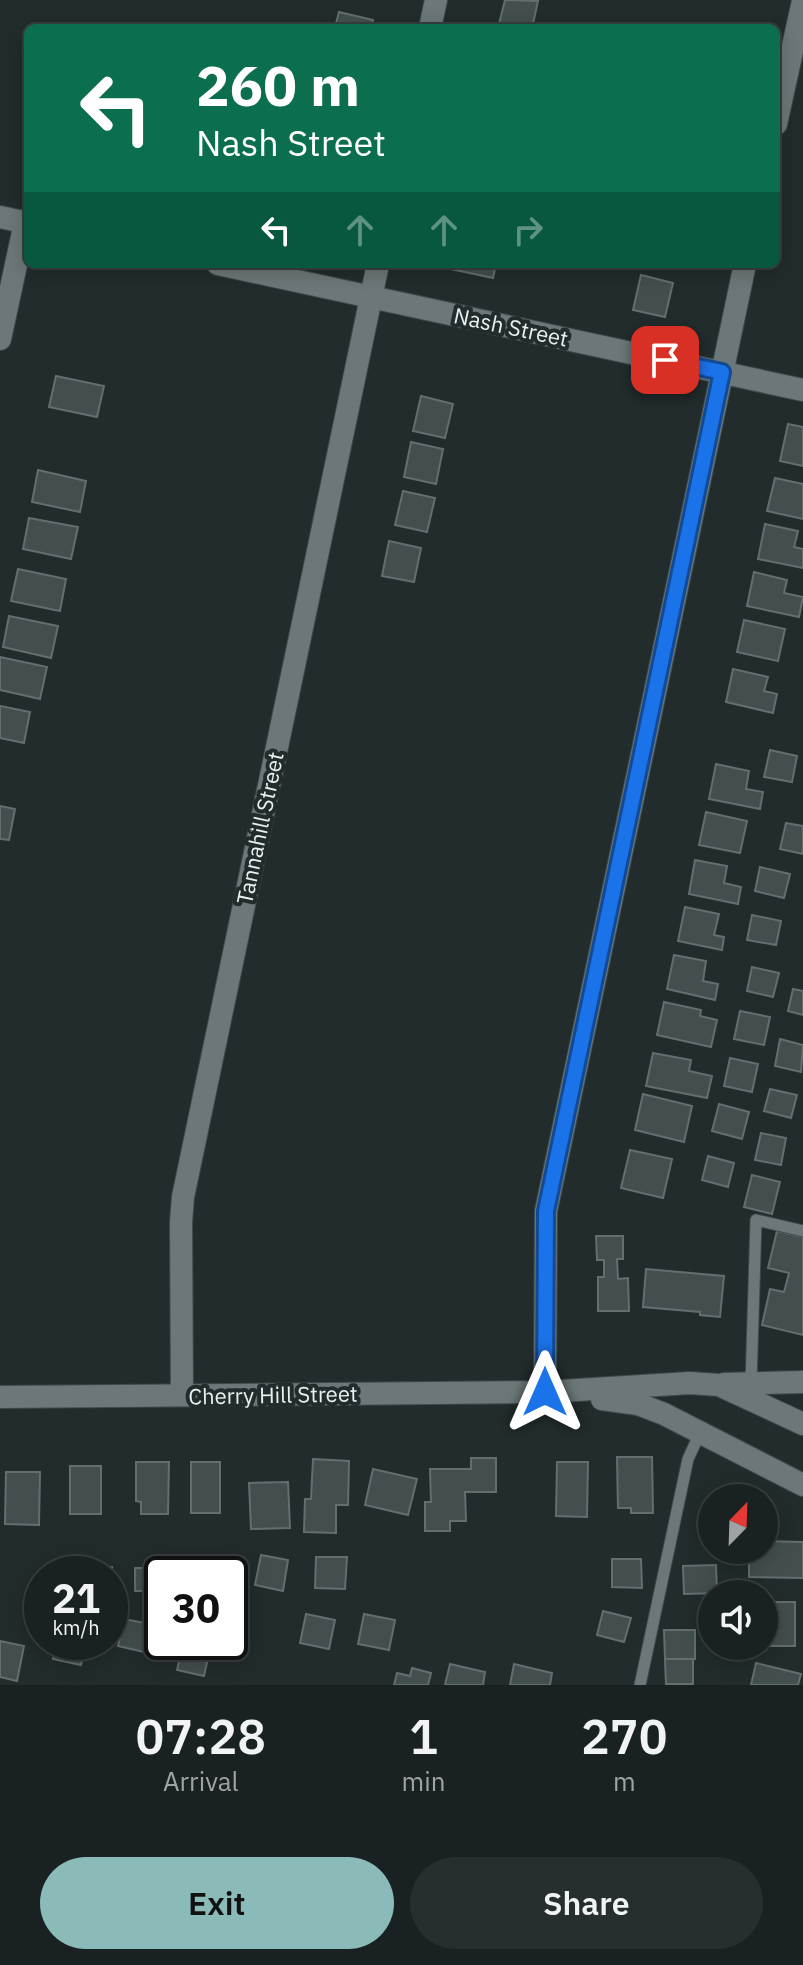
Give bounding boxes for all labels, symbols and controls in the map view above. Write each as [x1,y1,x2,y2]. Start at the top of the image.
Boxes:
text: 260 m [196,49,360,121]
icon: left [64,56,168,160]
text: Nash Street [196,119,386,166]
icon: left [254,208,298,252]
icon: ahead [338,208,382,252]
icon: ahead [422,208,466,252]
icon: right [506,208,550,252]
street label: Nash Street [451,300,571,353]
pin [631,326,699,394]
icon: arrive [643,338,687,382]
street label: Tannahill Street [229,749,290,907]
position arrow [503,1350,587,1434]
street label: Cherry Hill Street [188,1379,358,1410]
north arrow [698,1484,778,1564]
map controls [698,1484,778,1660]
speed limit sign: 30 [144,1556,248,1660]
text: 21 [52,1572,100,1624]
button: sound [698,1580,778,1660]
text: km/h [52,1614,100,1641]
text: 07:28 [136,1705,266,1767]
text: 1 [409,1705,438,1767]
text: 270 [581,1705,667,1767]
text: Arrival [163,1764,239,1798]
text: min [402,1764,446,1798]
text: m [613,1764,636,1798]
button: Exit [40,1857,394,1949]
button: Share [410,1857,763,1949]

